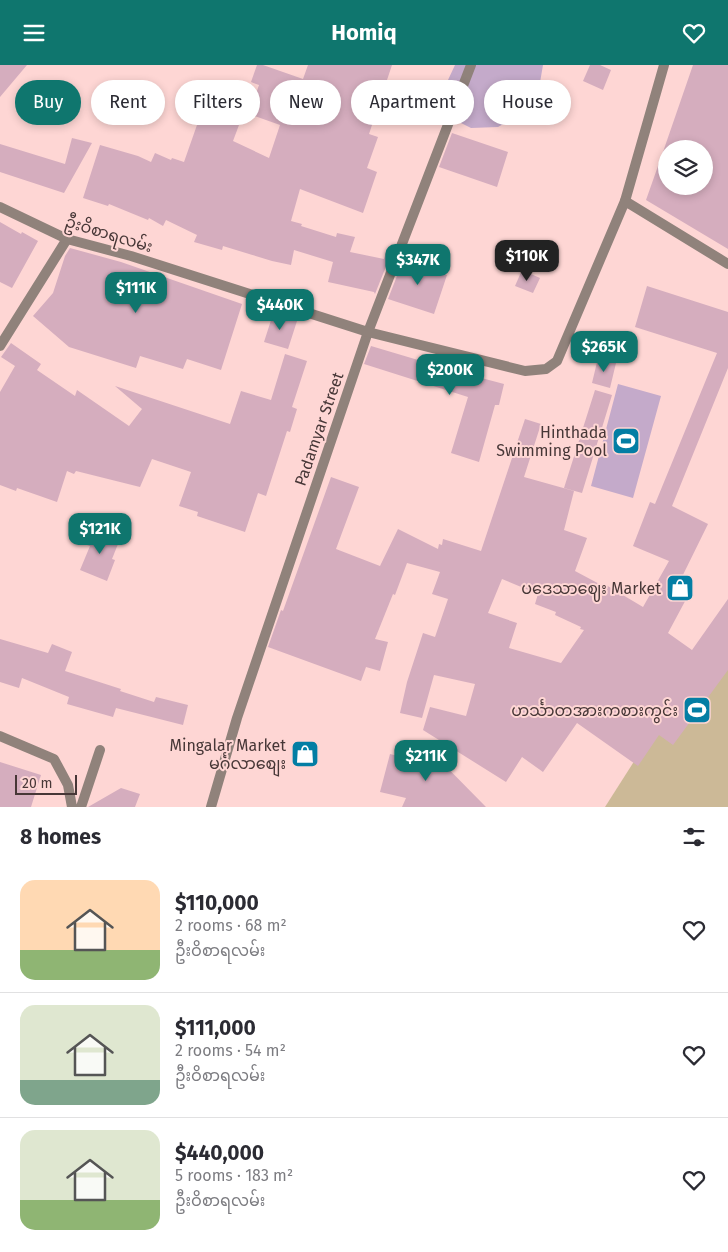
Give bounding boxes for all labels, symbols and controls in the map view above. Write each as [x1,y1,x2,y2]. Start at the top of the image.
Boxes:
icon: menu [20,19,48,47]
text: Homiq [331,19,397,46]
icon: heart [680,19,708,47]
chip: Buy [15,80,81,125]
chip: Rent [91,80,165,125]
chip: Filters [175,80,260,125]
chip: New [270,80,341,125]
chip: Apartment [351,80,474,125]
chip: House [484,80,571,125]
map controls [658,140,713,195]
button: layers [658,140,713,195]
street label: ဦးဝိစာရလမ်း [62,210,156,260]
pin: $110K [492,239,562,282]
pin: $347K [383,243,453,286]
text: $110K [506,246,548,265]
text: $347K [396,250,440,269]
pin: $111K [101,271,171,314]
text: $111K [116,278,156,297]
pin: $440K [245,289,315,331]
text: $440K [257,295,303,314]
pin: $265K [569,331,639,373]
text: $265K [582,337,626,356]
pin: $200K [415,353,485,396]
text: $200K [427,360,473,379]
street label: Padamyar Street [291,369,347,488]
place label: Hinthada Swimming Pool [496,423,607,460]
sports icon: Hinthada Swimming Pool [611,426,641,456]
pin: $121K [65,513,135,555]
text: $121K [79,519,121,538]
shop icon: ပဒေသာဈေး Market [665,573,695,603]
place label: ပဒေသာဈေး Market [521,579,661,602]
sports icon: ဟင်္သာတအားကစားကွင်း [682,695,712,725]
place label: ဟင်္သာတအားကစားကွင်း [511,699,678,724]
place label: Mingalar Market မင်္ဂလာစျေး [170,736,286,777]
shop icon: Mingalar Market မင်္ဂလာစျေး [290,739,320,769]
pin: $211K [391,739,461,782]
text: $211K [405,746,447,765]
scale bar [15,772,78,795]
text: 20 m [22,775,52,792]
icon: filters [680,823,708,851]
text: 8 homes [20,824,101,850]
text: $110,000 [175,890,259,916]
icon: home [60,900,120,960]
text: 2 rooms · 68 m² [175,916,287,935]
icon: heart [680,916,708,944]
text: ဦးဝိစာရလမ်း [175,941,265,960]
text: $111,000 [175,1015,256,1041]
icon: home [60,1025,120,1085]
text: 2 rooms · 54 m² [175,1041,286,1060]
icon: heart [680,1041,708,1069]
text: ဦးဝိစာရလမ်း [175,1066,265,1085]
text: $440,000 [175,1140,264,1166]
icon: home [60,1150,120,1210]
text: 5 rooms · 183 m² [175,1166,293,1185]
icon: heart [680,1166,708,1194]
text: ဦးဝိစာရလမ်း [175,1191,265,1210]

